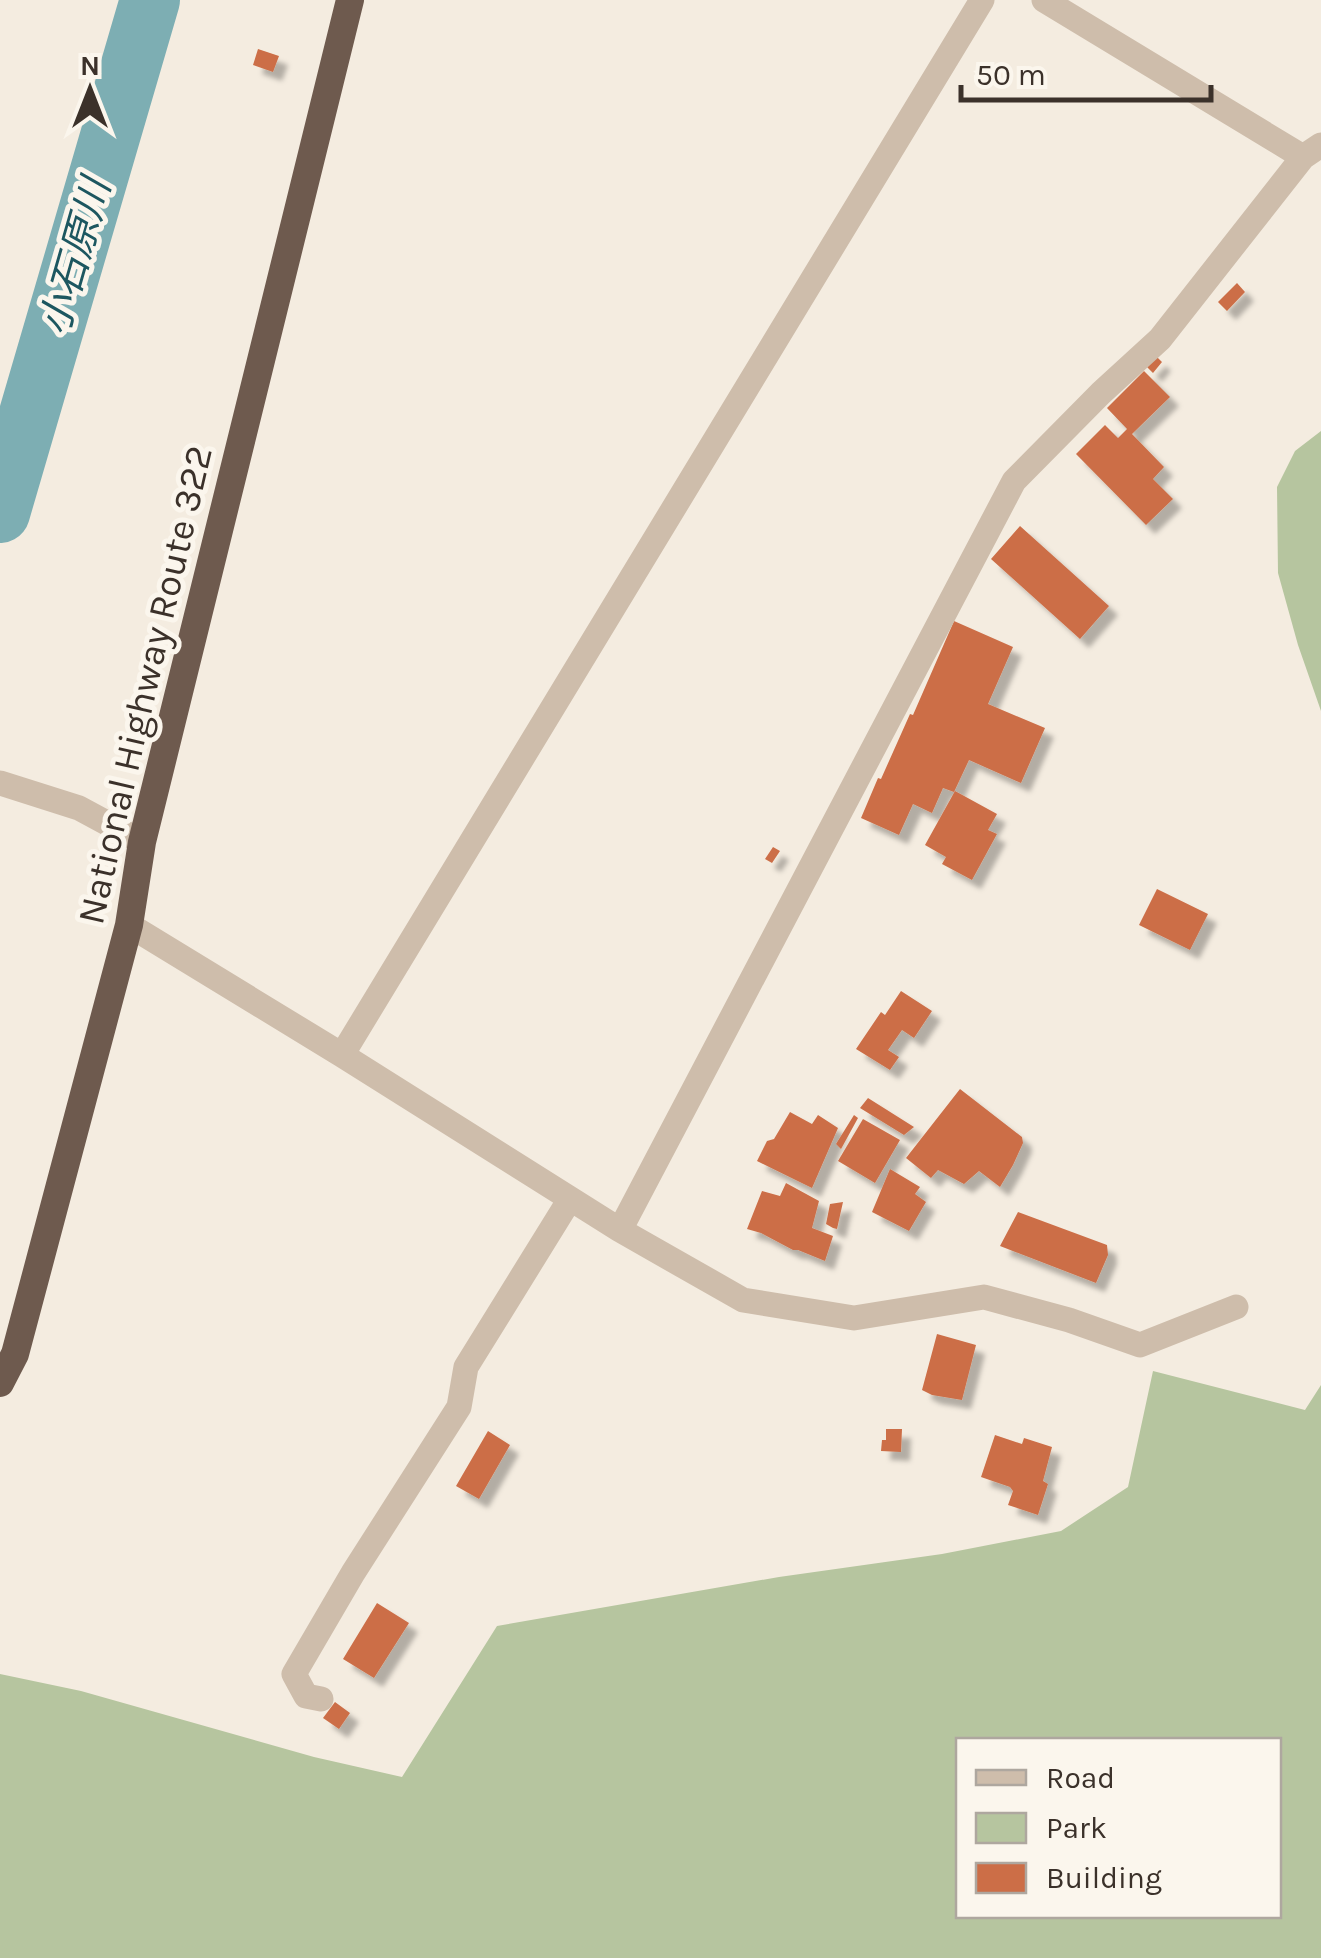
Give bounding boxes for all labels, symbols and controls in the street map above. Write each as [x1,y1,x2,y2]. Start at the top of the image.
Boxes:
north arrow [40,40,140,140]
scale bar [961,40,1211,102]
text: N [80,49,100,82]
text: 50 m [976,57,1046,93]
water label: 小石原川 [30,170,121,340]
street label: National Highway Route 322 [68,441,222,929]
legend [956,1738,1281,1918]
text: Road [1046,1760,1115,1796]
text: Park [1046,1810,1107,1846]
text: Building [1046,1860,1162,1896]

